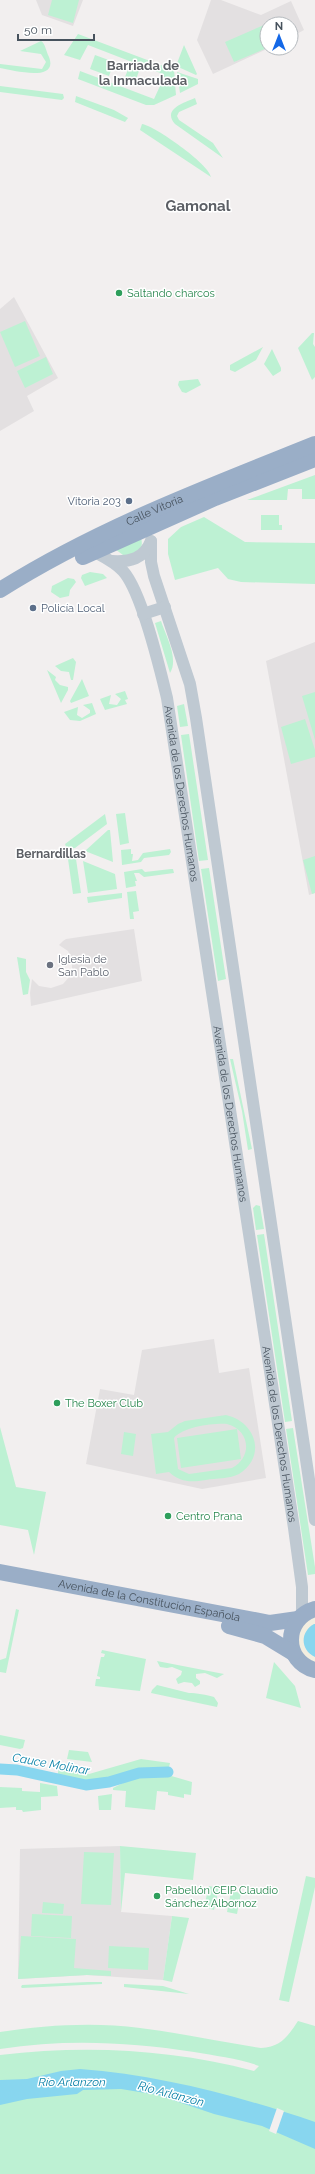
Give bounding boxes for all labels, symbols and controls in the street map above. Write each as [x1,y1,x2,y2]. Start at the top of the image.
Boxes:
scale bar [18,16,94,42]
north arrow [259,16,299,56]
text: N [275,20,283,33]
text: 50 m [24,23,52,37]
district label: Barriada de la Inmaculada [99,58,188,88]
district label: Gamonal [166,197,231,215]
place label: Saltando charcos [127,287,215,300]
marker: Saltando charcos [114,288,124,298]
street label: Calle Vitoria [124,492,185,529]
place label: Vitoria 203 [68,495,121,508]
marker: Vitoria 203 [124,496,134,506]
place label: Policía Local [41,602,105,615]
marker: Policía Local [28,603,38,613]
street label: Avenida de los Derechos Humanos [161,704,201,883]
district label: Bernardillas [16,847,86,861]
place label: Iglesia de San Pablo [58,953,109,979]
marker: Iglesia de San Pablo [45,960,55,970]
street label: Avenida de los Derechos Humanos [210,1025,250,1203]
street label: Avenida de los Derechos Humanos [259,1345,299,1523]
place label: The Boxer Club [65,1397,143,1410]
marker: The Boxer Club [52,1398,62,1408]
place label: Centro Prana [176,1510,242,1523]
marker: Centro Prana [163,1511,173,1521]
street label: Avenida de la Constitución Española [57,1577,241,1624]
water label: Cauce Molinar [11,1750,92,1778]
place label: Pabellón CEIP Claudio Sánchez Albornoz [165,1884,278,1910]
marker: Pabellón CEIP Claudio Sánchez Albornoz [152,1891,162,1901]
water label: Río Arlanzon [38,2075,106,2089]
water label: Río Arlanzón [137,2078,206,2110]

